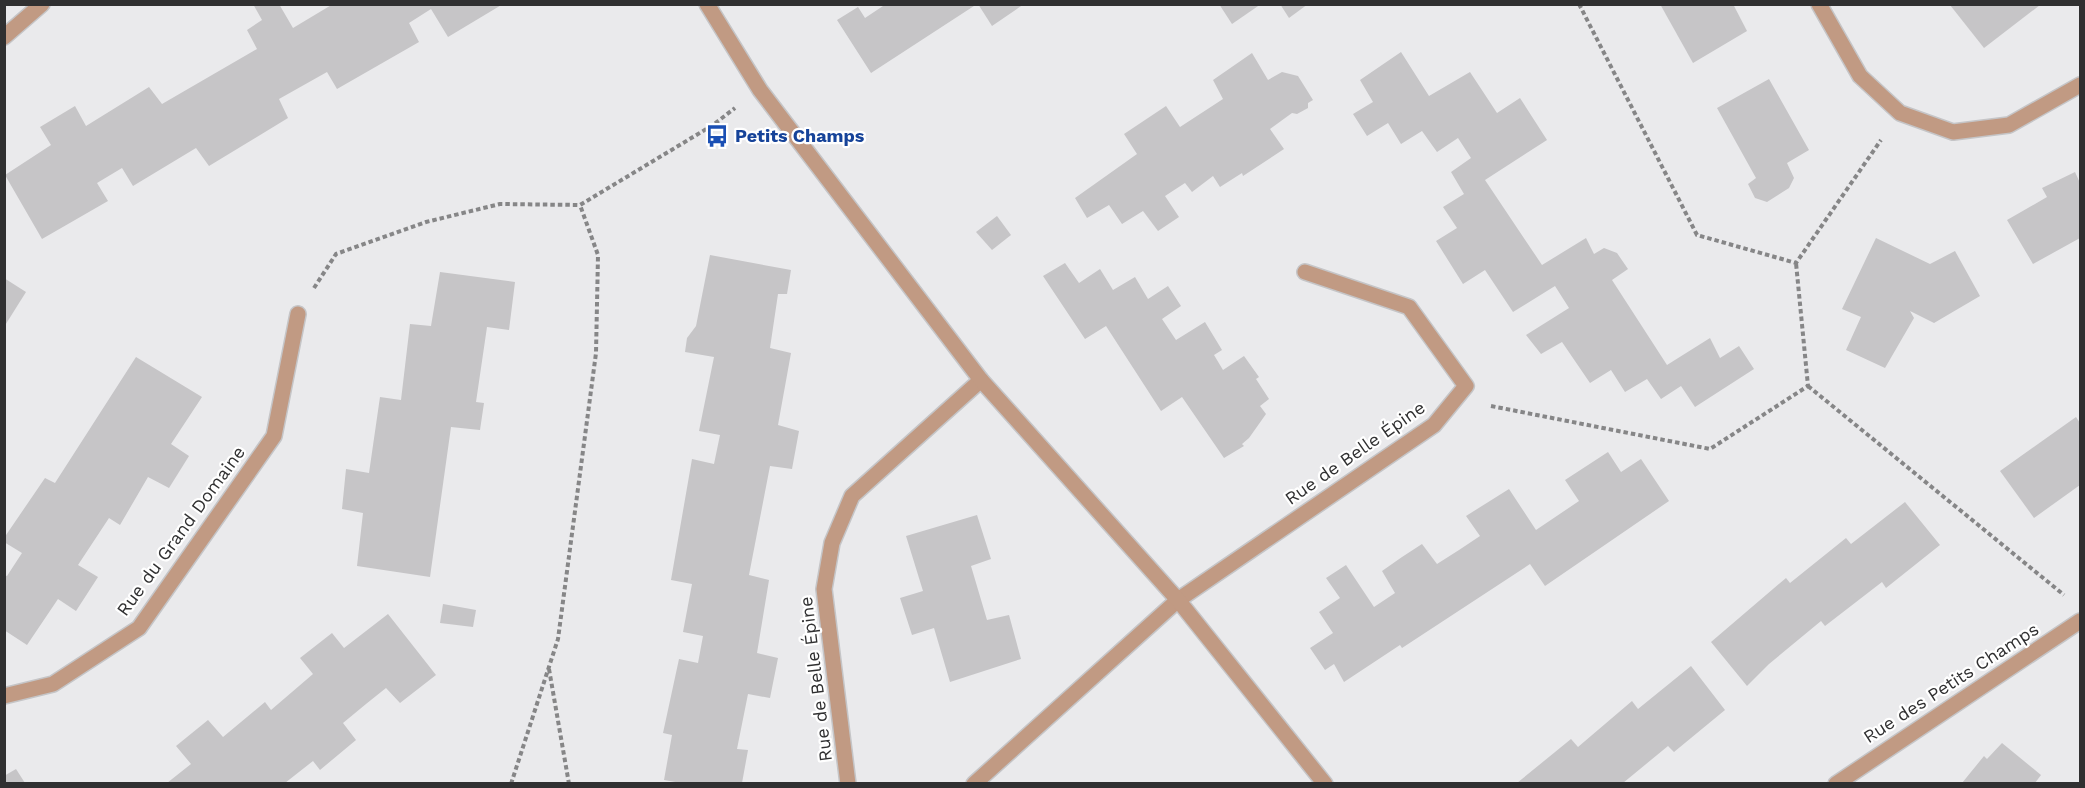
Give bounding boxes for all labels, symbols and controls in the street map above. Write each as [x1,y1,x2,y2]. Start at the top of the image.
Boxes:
bus stop icon: Petits Champs [704,123,730,149]
place label: Petits Champs [735,125,865,146]
street label: Rue de Belle Épine [1281,396,1429,509]
street label: Rue du Grand Domaine [112,442,249,619]
street label: Rue de Belle Épine [795,595,836,763]
street label: Rue des Petits Champs [1859,618,2042,747]

